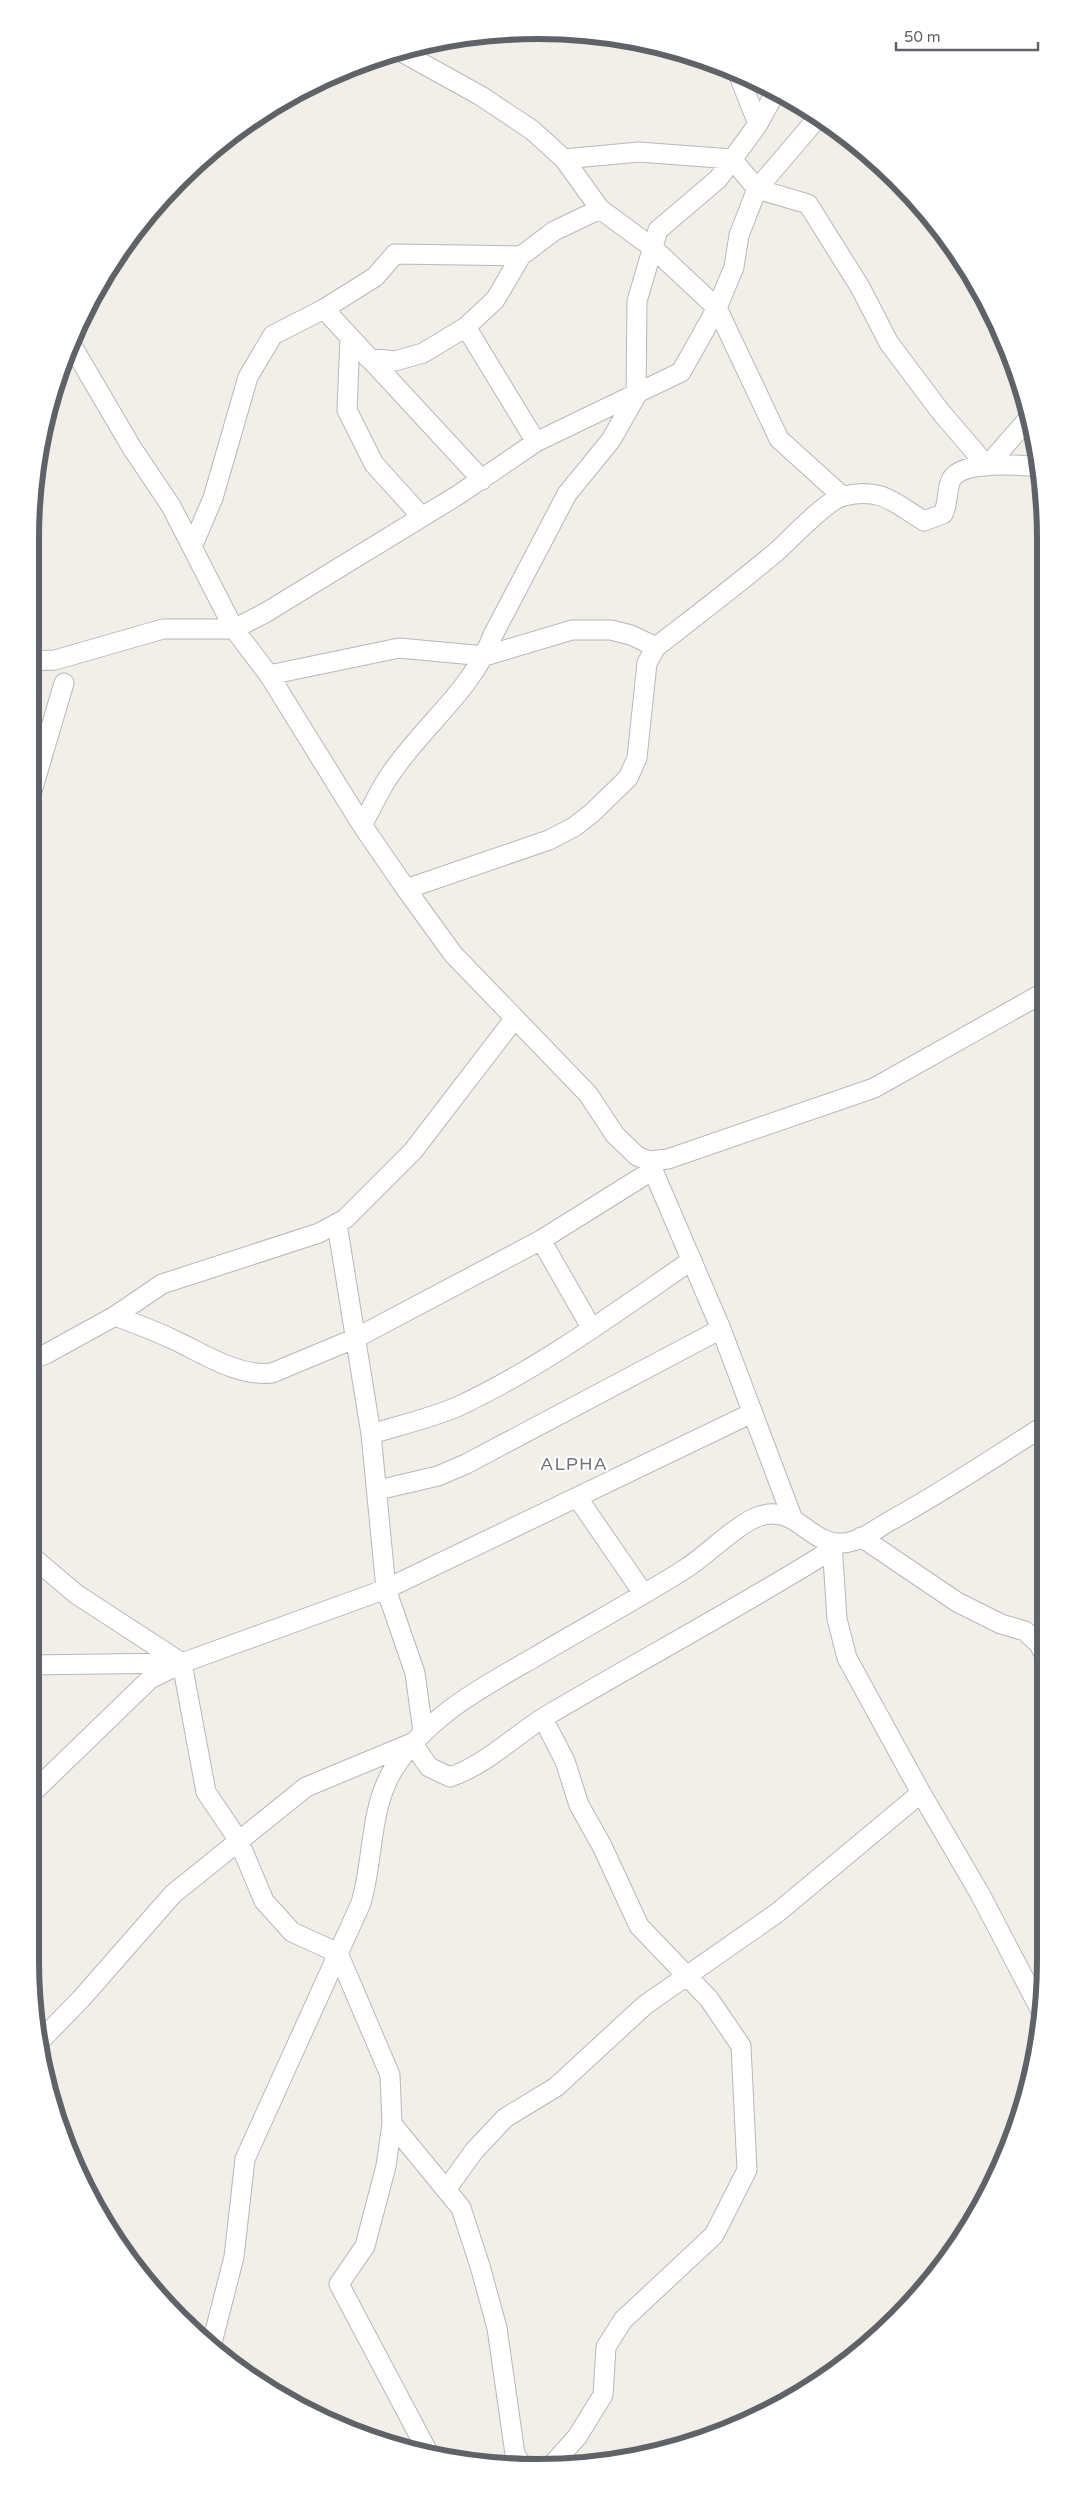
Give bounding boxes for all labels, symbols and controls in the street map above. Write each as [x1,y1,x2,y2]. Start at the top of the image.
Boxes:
scale bar [896,20,1038,52]
text: 50 m [904,28,941,46]
district label: ALPHA [540,1453,608,1475]

